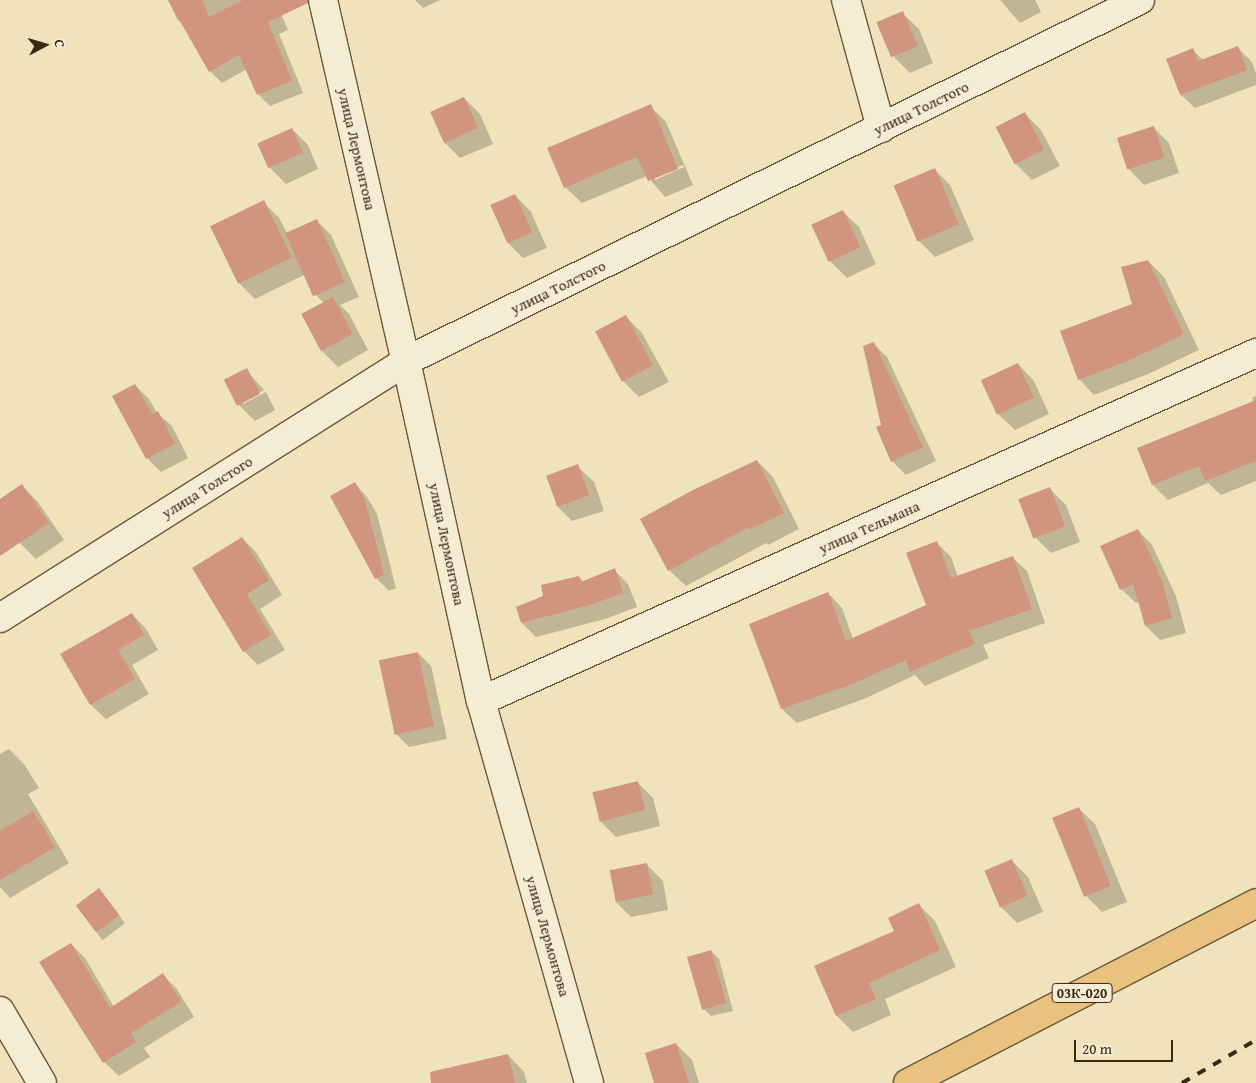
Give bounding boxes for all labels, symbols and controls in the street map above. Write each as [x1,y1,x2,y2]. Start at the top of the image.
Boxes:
north arrow [20,20,70,70]
text: С [50,38,70,48]
street label: улица Толстого [870,77,972,139]
street label: улица Лермонтова [334,86,380,212]
street label: улица Толстого [507,256,609,318]
street label: улица Толстого [158,452,256,522]
street label: улица Лермонтова [425,481,469,607]
street label: улица Тельмана [816,497,922,557]
street label: улица Лермонтова [522,873,574,999]
road number: 03К-020 [1051,981,1113,1004]
scale bar [1076,1030,1175,1062]
text: 20 m [1082,1038,1112,1059]

